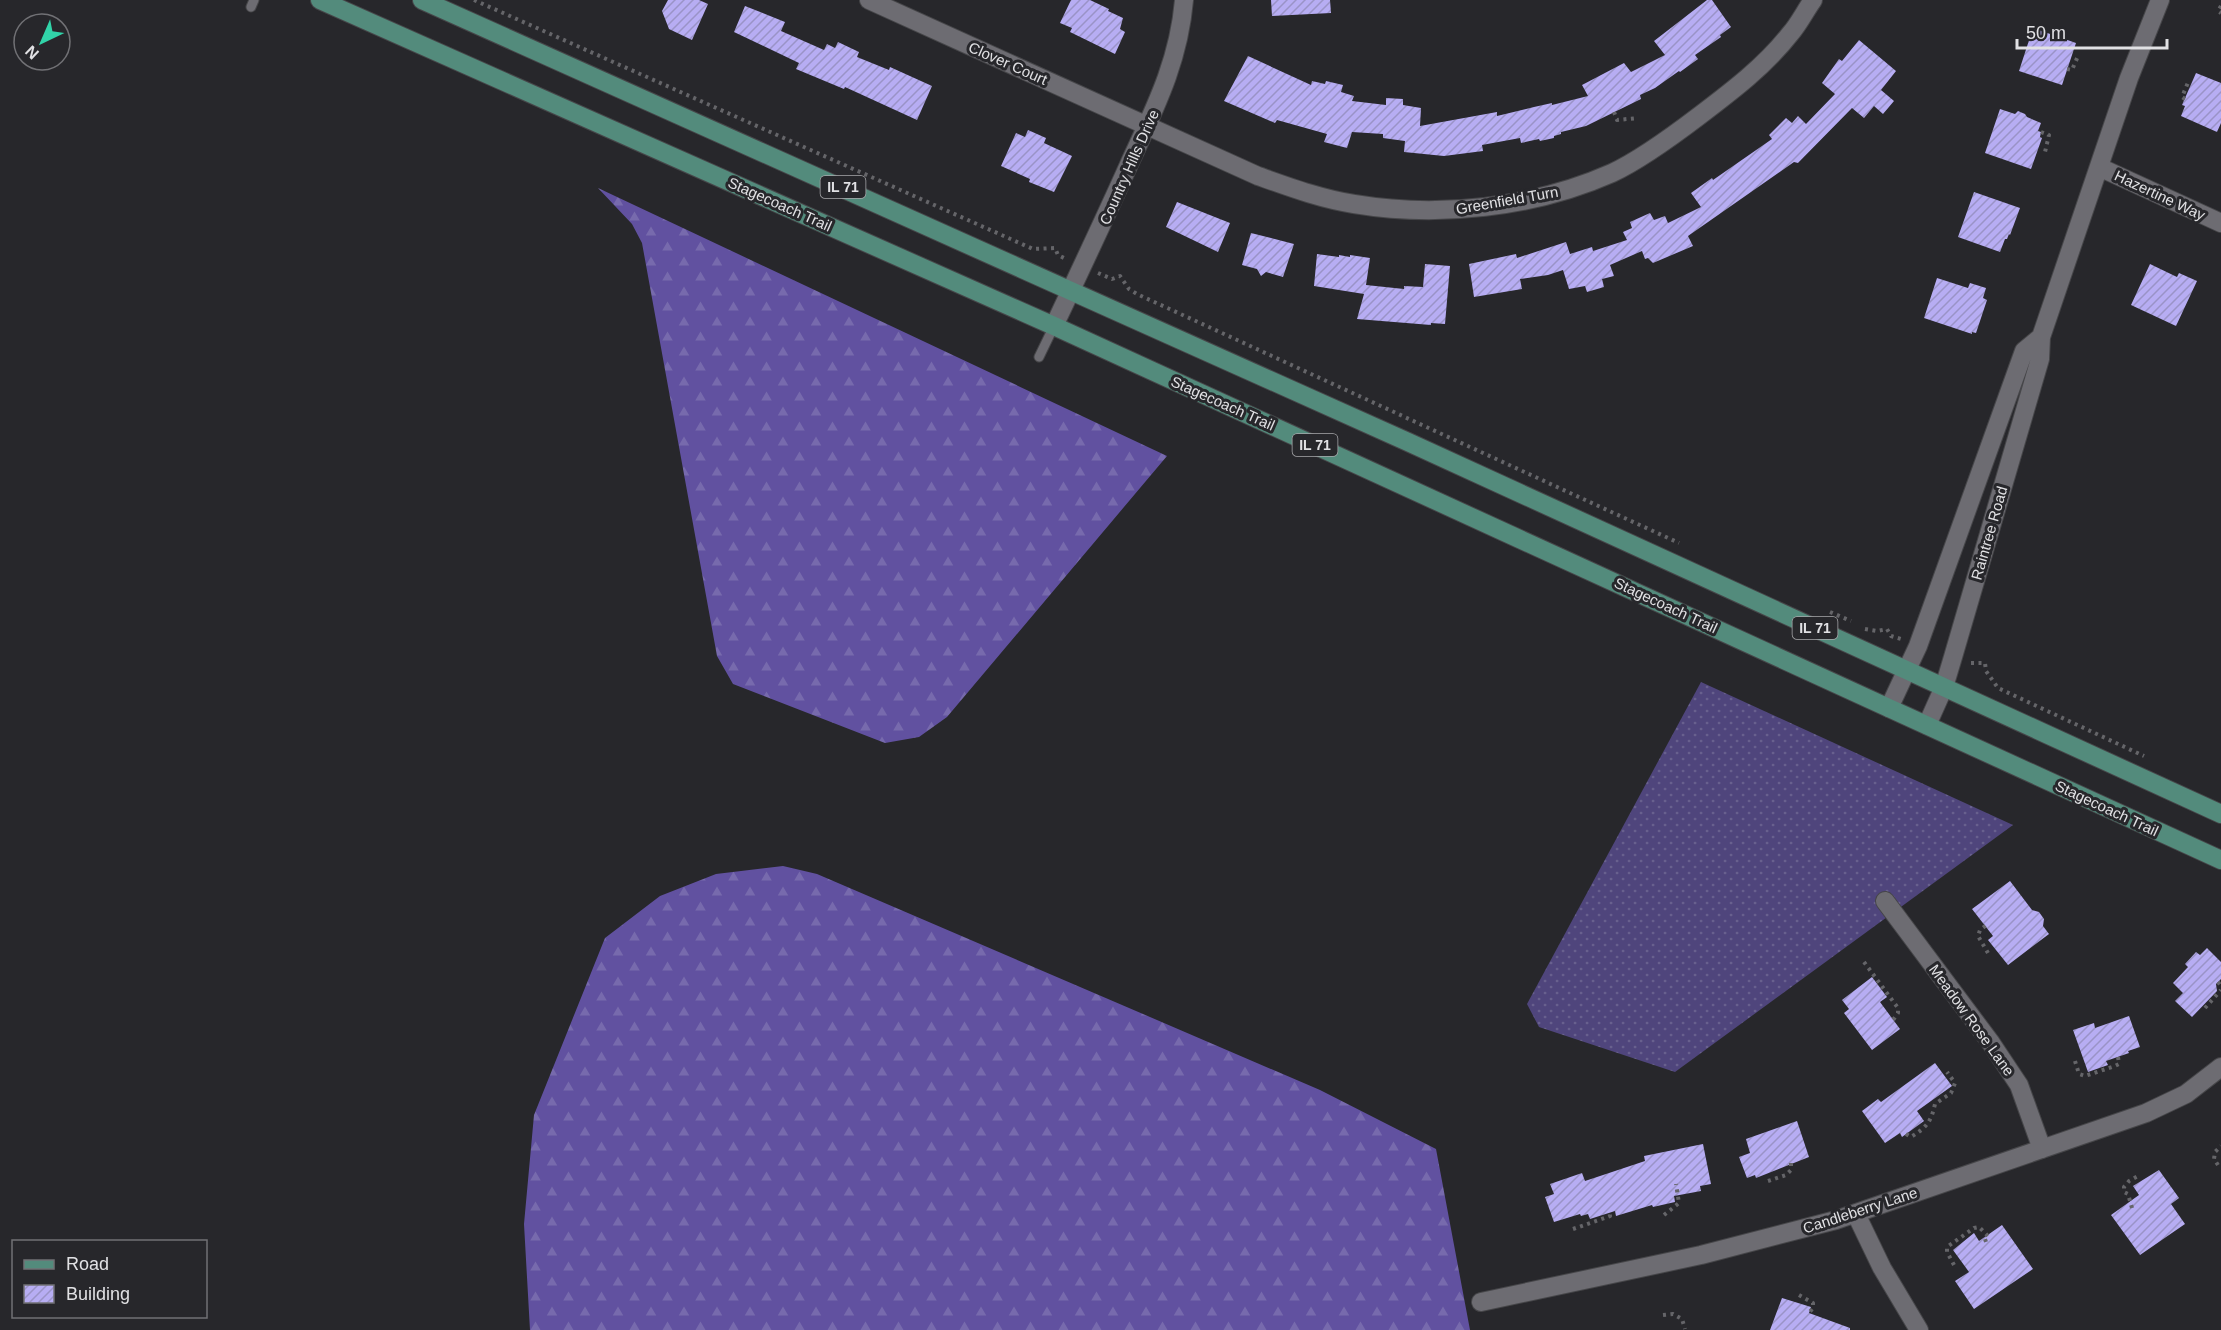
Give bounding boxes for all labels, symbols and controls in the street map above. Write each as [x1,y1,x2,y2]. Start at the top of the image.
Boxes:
north arrow [12,12,72,72]
scale bar [2017,12,2167,50]
text: 50 m [2026,23,2066,43]
street label: Clover Court [966,38,1051,88]
text: N [22,42,42,63]
street label: Country Hills Drive [1096,107,1162,227]
street label: Hazertine Way [2112,167,2208,224]
street label: Stagecoach Trail [726,174,834,234]
road number: IL 71 [820,176,866,198]
street label: Greenfield Turn [1455,183,1559,217]
street label: Stagecoach Trail [1169,373,1277,433]
road number: IL 71 [1292,434,1338,456]
street label: Raintree Road [1967,484,2011,582]
street label: Stagecoach Trail [1612,574,1720,636]
road number: IL 71 [1792,617,1838,639]
street label: Stagecoach Trail [2053,777,2161,839]
street label: Meadow Rose Lane [1926,961,2018,1079]
street label: Candleberry Lane [1801,1183,1919,1237]
legend [12,1240,207,1318]
text: Road [66,1254,109,1274]
text: Building [66,1284,130,1304]

